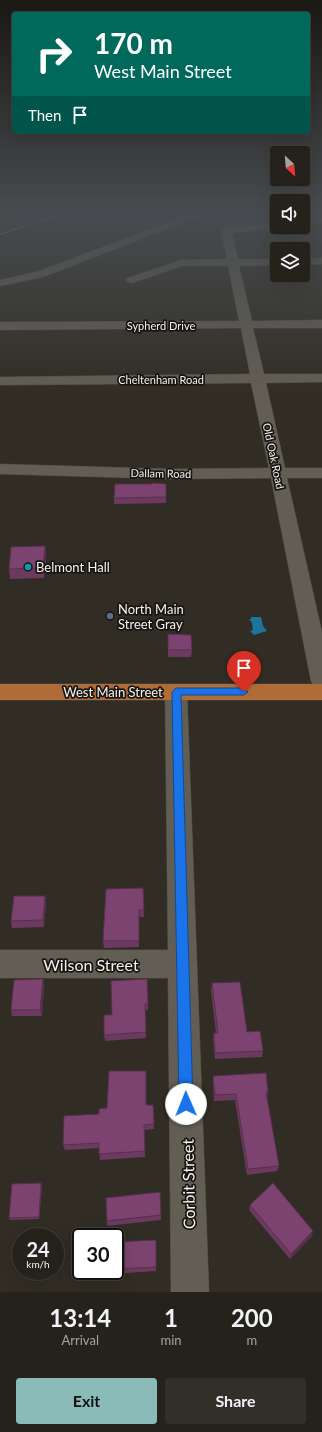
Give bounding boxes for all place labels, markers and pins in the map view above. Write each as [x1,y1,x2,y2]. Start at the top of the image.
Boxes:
place label: Belmont Hall [36,559,110,575]
marker: Belmont Hall [23,562,33,572]
place label: North Main Street Gray [118,601,184,632]
marker: North Main Street Gray [105,611,115,621]
pin [227,651,261,692]

